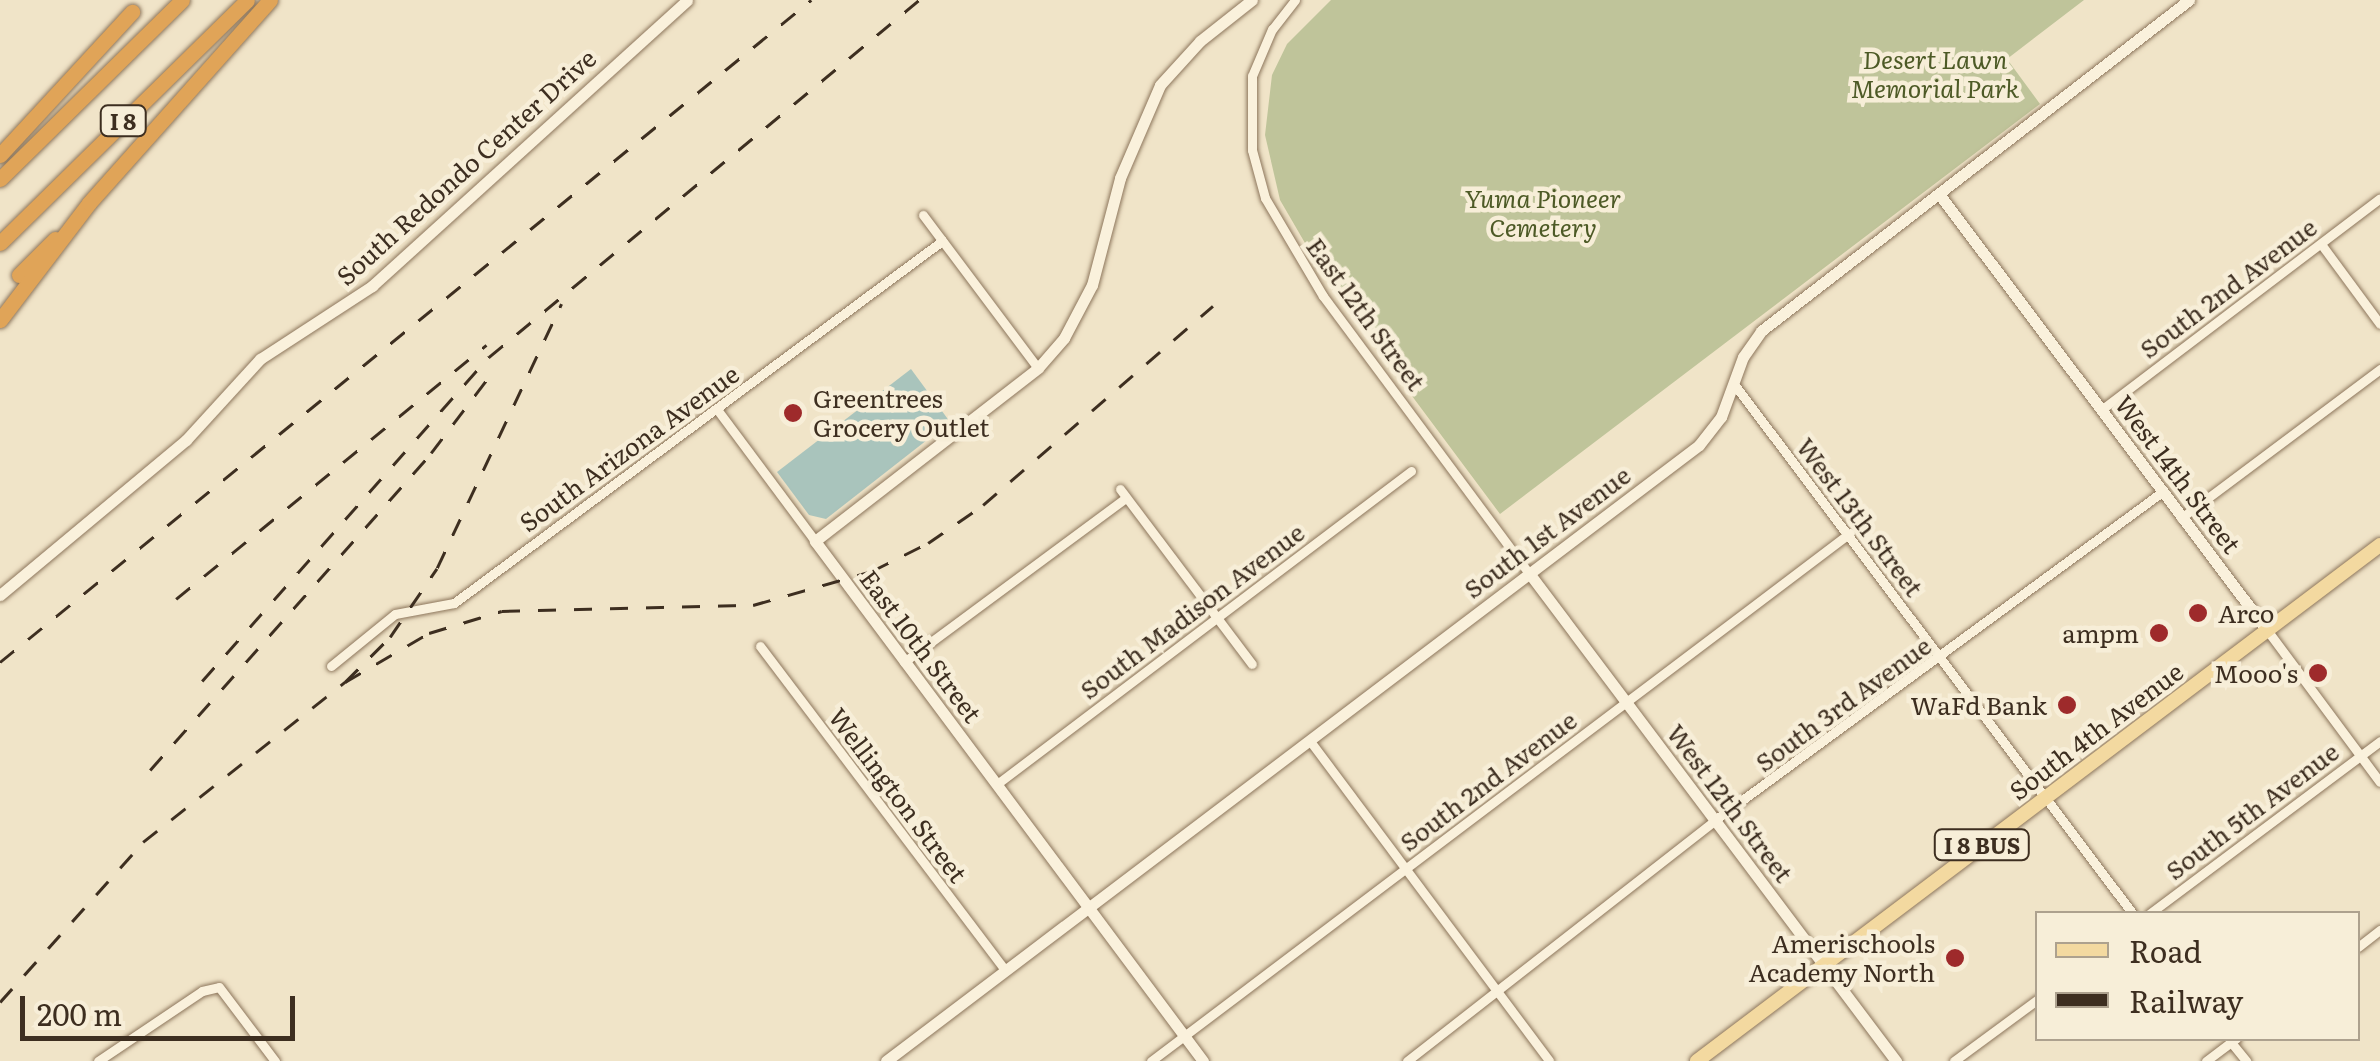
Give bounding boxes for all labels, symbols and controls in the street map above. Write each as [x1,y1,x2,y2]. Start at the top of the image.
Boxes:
street label: South Redondo Center Drive [330,43,602,291]
park label: Desert Lawn Memorial Park [1851,45,2019,104]
road number: I 8 [98,104,148,138]
park label: Yuma Pioneer Cemetery [1465,184,1621,243]
street label: South 2nd Avenue [2134,212,2322,364]
street label: East 12th Street [1301,232,1431,396]
street label: South Arizona Avenue [514,358,744,538]
place label: Greentrees Grocery Outlet [813,384,989,443]
street label: West 14th Street [2109,389,2247,559]
marker: Greentrees Grocery Outlet [782,402,804,424]
street label: West 13th Street [1791,432,1929,602]
street label: South 1st Avenue [1458,460,1636,604]
street label: South Madison Avenue [1074,517,1310,705]
street label: East 10th Street [854,564,988,728]
place label: Arco [2218,598,2274,628]
marker: Arco [2187,602,2209,624]
place label: ampm [2062,618,2139,648]
marker: ampm [2148,622,2170,644]
street label: South 3rd Avenue [1749,630,1937,778]
street label: South 4th Avenue [2003,656,2189,806]
place label: Mooo's [2214,658,2298,688]
marker: Mooo's [2307,662,2329,684]
place label: WaFd Bank [1910,690,2047,720]
marker: WaFd Bank [2056,694,2078,716]
street label: Wellington Street [823,702,973,888]
street label: South 2nd Avenue [1394,705,1582,857]
street label: West 12th Street [1661,718,1799,888]
street label: South 5th Avenue [2160,736,2344,886]
road number: I 8 BUS [1932,828,2032,862]
legend [2035,911,2360,1041]
text: Road [2129,928,2202,972]
place label: Amerischools Academy North [1748,929,1935,988]
marker: Amerischools Academy North [1944,947,1966,969]
scale bar [25,976,300,1038]
text: Railway [2129,978,2243,1022]
text: 200 m [37,991,122,1035]

